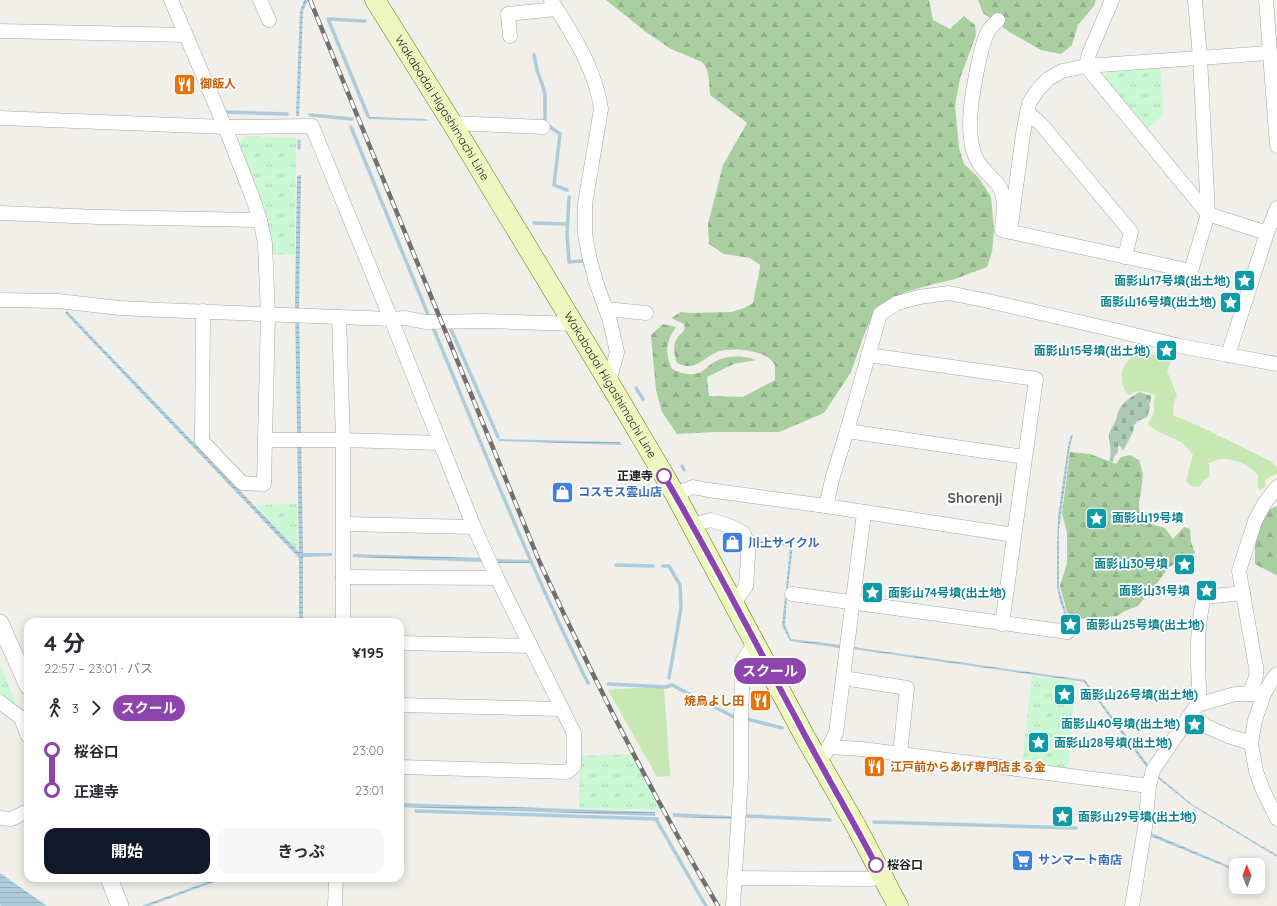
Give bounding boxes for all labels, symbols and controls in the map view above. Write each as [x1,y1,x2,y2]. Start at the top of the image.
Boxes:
street label: Wakabadai Higashimachi Line [392,32,493,183]
restaurant icon: 御飯人 [172,71,198,97]
place label: 御飯人 [200,76,236,91]
place icon: 面影山17号墳(出土地) [1232,268,1258,294]
place label: 面影山17号墳(出土地) [1114,273,1230,288]
place icon: 面影山16号墳(出土地) [1218,289,1244,315]
place label: 面影山16号墳(出土地) [1100,294,1216,309]
street label: Wakabadai Higashimachi Line [561,309,660,461]
place icon: 面影山15号墳(出土地) [1153,338,1179,364]
place label: 面影山15号墳(出土地) [1034,343,1150,358]
place label: 正連寺 [617,468,653,483]
marker: 正連寺 [656,468,672,484]
shop icon: コスモス雲山店 [550,479,576,505]
place label: コスモス雲山店 [578,484,662,499]
district label: Shorenji [948,489,1002,507]
place icon: 面影山19号墳 [1083,505,1109,531]
place label: 面影山19号墳 [1112,510,1184,525]
shop icon: 川上サイクル [720,530,746,556]
place label: 川上サイクル [748,535,819,550]
place icon: 面影山30号墳 [1171,551,1197,577]
place label: 面影山30号墳 [1094,556,1168,571]
place icon: 面影山31号墳 [1193,578,1219,604]
place icon: 面影山74号墳(出土地) [859,580,885,606]
place label: 面影山31号墳 [1119,583,1190,598]
place label: 面影山74号墳(出土地) [888,585,1006,600]
place icon: 面影山25号墳(出土地) [1058,612,1084,638]
place label: 面影山25号墳(出土地) [1086,617,1204,632]
text: 4 分 [44,629,85,657]
text: ¥195 [352,643,384,662]
line badge: スクール [742,658,798,684]
text: 22:57 – 23:01 · バス [44,660,153,676]
text: スクール [742,662,798,680]
place icon: 面影山26号墳(出土地) [1051,682,1077,708]
place label: 面影山26号墳(出土地) [1080,687,1198,702]
restaurant icon: 焼鳥よし田 [747,688,773,714]
place label: 焼鳥よし田 [684,693,744,708]
icon: walk [44,697,66,719]
icon: forward [85,697,107,719]
text: スクール [121,699,177,717]
text: 3 [72,700,79,716]
place icon: 面影山40号墳(出土地) [1182,711,1208,737]
place label: 面影山40号墳(出土地) [1061,716,1180,731]
place icon: 面影山28号墳(出土地) [1025,730,1051,756]
place label: 面影山28号墳(出土地) [1054,735,1172,750]
text: 桜谷口 [74,742,119,761]
text: 23:00 [352,742,384,758]
restaurant icon: 江戸前からあげ専門店まる金 [861,754,887,780]
place label: 江戸前からあげ専門店まる金 [890,759,1046,774]
text: 正連寺 [74,782,119,801]
text: 23:01 [355,782,384,798]
place icon: 面影山29号墳(出土地) [1049,804,1075,830]
place label: 面影山29号墳(出土地) [1078,809,1196,824]
button: 開始 [44,828,210,874]
button: きっぷ [218,828,384,874]
supermarket icon: サンマート南店 [1009,847,1035,873]
place label: サンマート南店 [1038,852,1122,867]
marker: 桜谷口 [868,857,884,873]
place label: 桜谷口 [887,857,923,872]
north arrow [1229,858,1265,894]
map controls [1229,858,1265,894]

